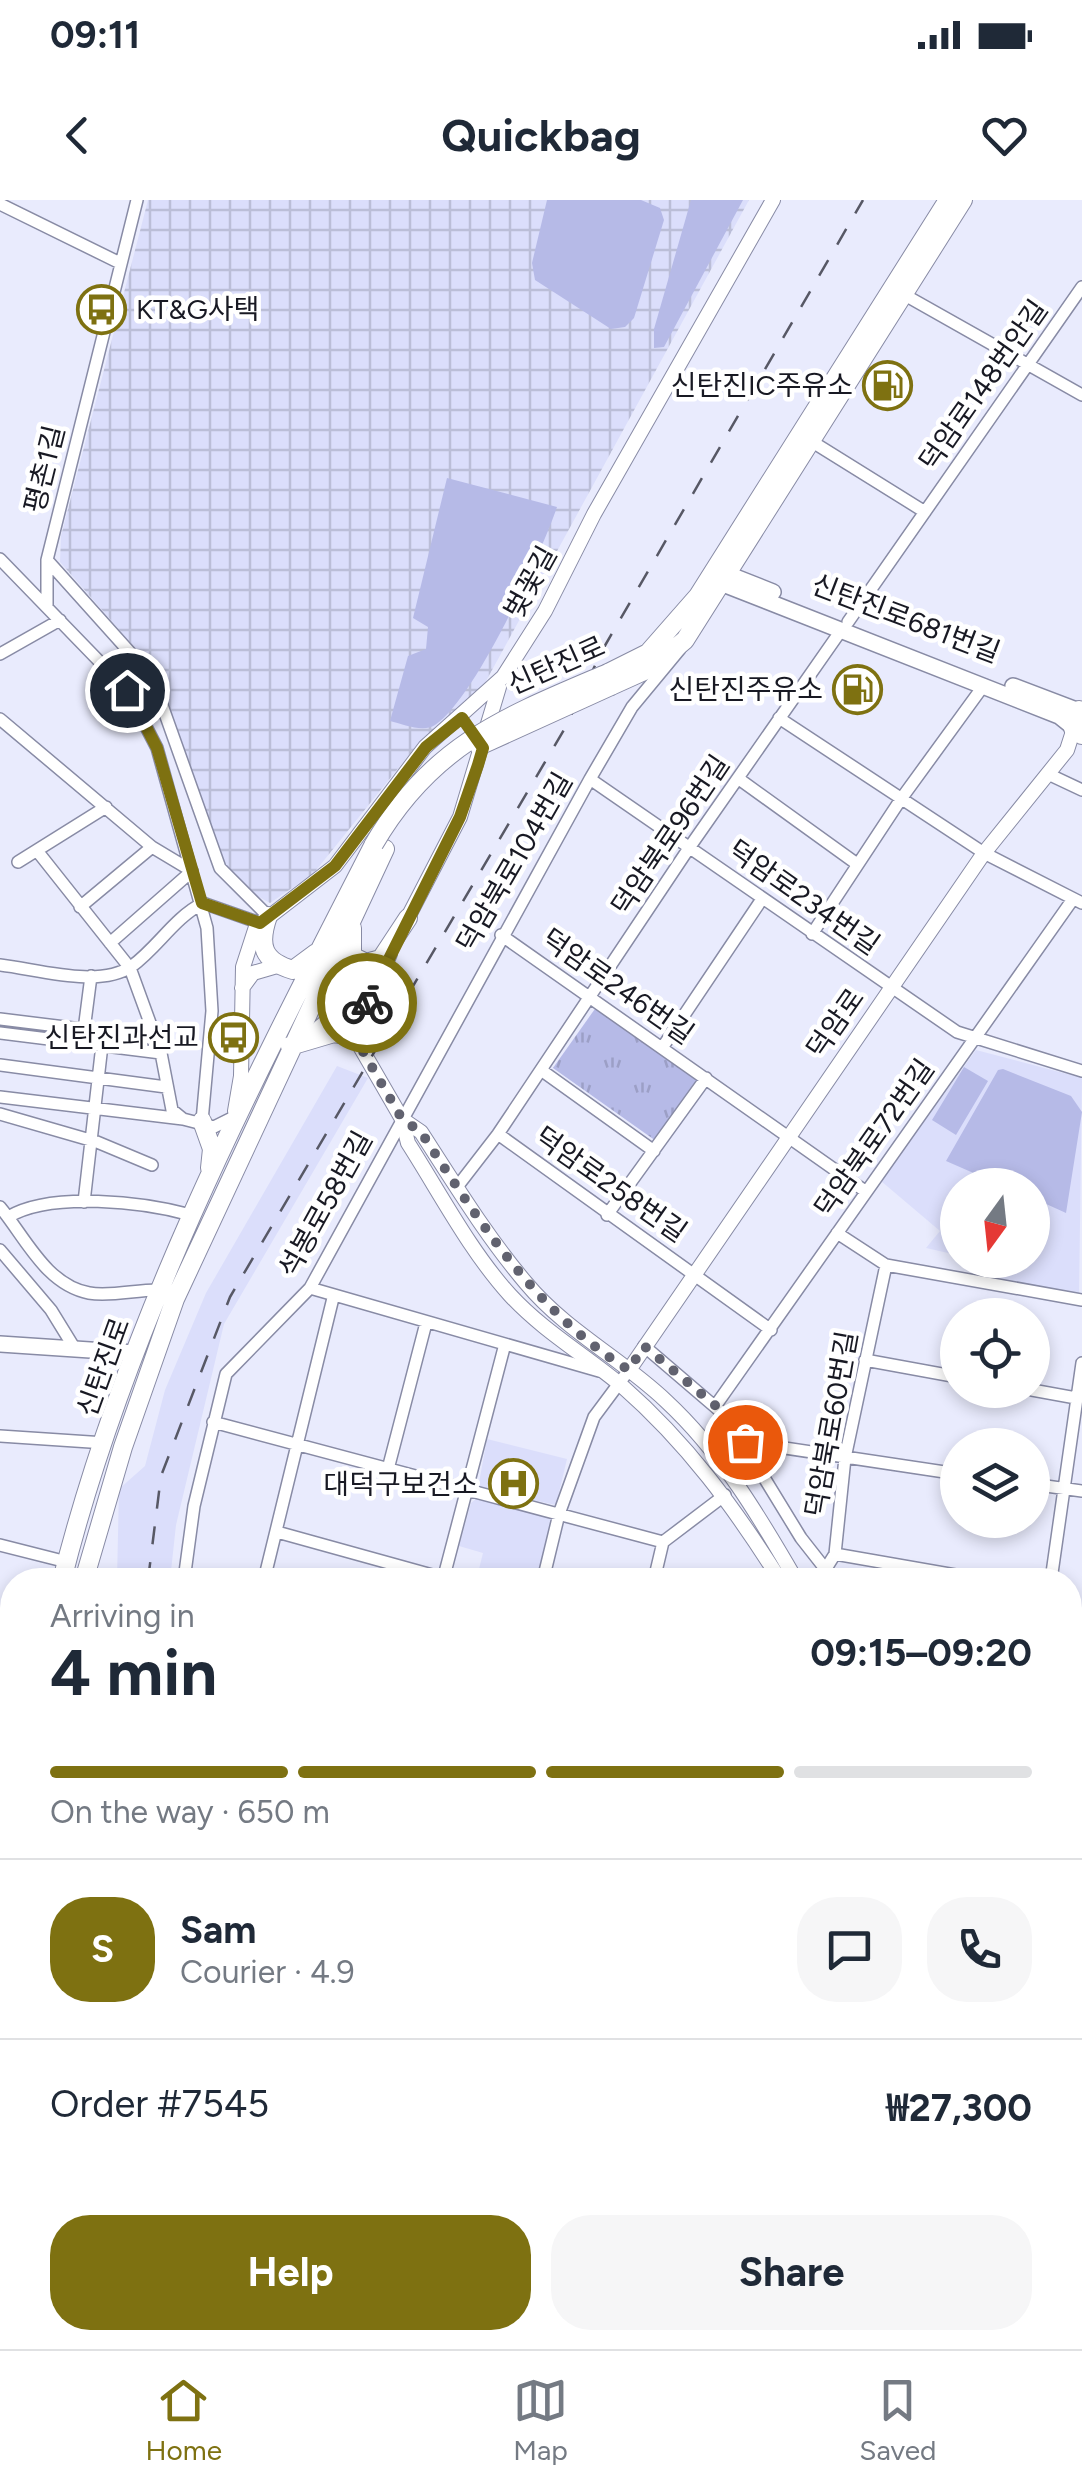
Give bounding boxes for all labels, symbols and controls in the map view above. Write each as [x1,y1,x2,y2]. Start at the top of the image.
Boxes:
text: 09:11 [50,12,140,58]
icon: back [50,108,105,163]
text: Quickbag [441,108,641,162]
icon: heart [977,108,1032,163]
bus stop icon: KT&G사택 [75,283,127,335]
place label: KT&G사택 [136,292,259,326]
street label: 덕암로148번안길 [912,293,1054,477]
fuel station icon: 신탄진IC주유소 [862,359,914,411]
place label: 신탄진IC주유소 [671,368,853,402]
street label: 평촌1길 [17,422,71,516]
street label: 벚꽃길 [496,540,564,624]
street label: 신탄진로681번길 [807,566,1005,670]
street label: 신탄진로 [502,629,610,701]
pin [85,648,170,733]
icon: home [100,663,155,718]
fuel station icon: 신탄진주유소 [832,663,884,715]
place label: 신탄진주유소 [668,672,823,706]
street label: 덕암북로96번길 [604,748,736,922]
street label: 덕암북로104번길 [449,766,579,958]
street label: 덕암로234번길 [722,832,886,962]
street label: 덕암로246번길 [535,921,701,1051]
courier [317,953,417,1053]
icon: bike [340,976,395,1031]
street label: 덕암로 [799,982,871,1064]
bus stop icon: 신탄진과선교 [208,1011,260,1063]
place label: 신탄진과선교 [44,1020,199,1054]
street label: 덕암북로72번길 [807,1052,941,1224]
street label: 덕암로258번길 [528,1119,694,1249]
street label: 석봉로58번길 [271,1125,379,1283]
north arrow [940,1168,1050,1278]
map controls [940,1168,1050,1538]
button: locate [940,1298,1050,1408]
street label: 신탄진로 [69,1313,137,1421]
street label: 덕암북로60번길 [798,1328,864,1520]
pin [703,1400,788,1485]
icon: bag [718,1415,773,1470]
button: layers [940,1428,1050,1538]
hospital icon: 대덕구보건소 [487,1458,539,1510]
place label: 대덕구보건소 [323,1467,478,1501]
text: Arriving in [50,1597,195,1635]
text: 09:15–09:20 [810,1630,1032,1676]
text: 4 min [50,1633,217,1711]
text: On the way · 650 m [50,1793,330,1831]
button: chat [797,1897,902,2002]
button: phone [927,1897,1032,2002]
text: Sam [180,1907,256,1953]
text: S [91,1926,114,1972]
text: Courier · 4.9 [180,1953,355,1991]
text: Order #7545 [50,2081,269,2127]
text: ₩27,300 [886,2085,1032,2131]
button: Help [50,2215,531,2330]
button: Share [551,2215,1032,2330]
tab: Home [146,2373,222,2467]
tab: Map [513,2373,568,2467]
tab: Saved [859,2373,936,2467]

